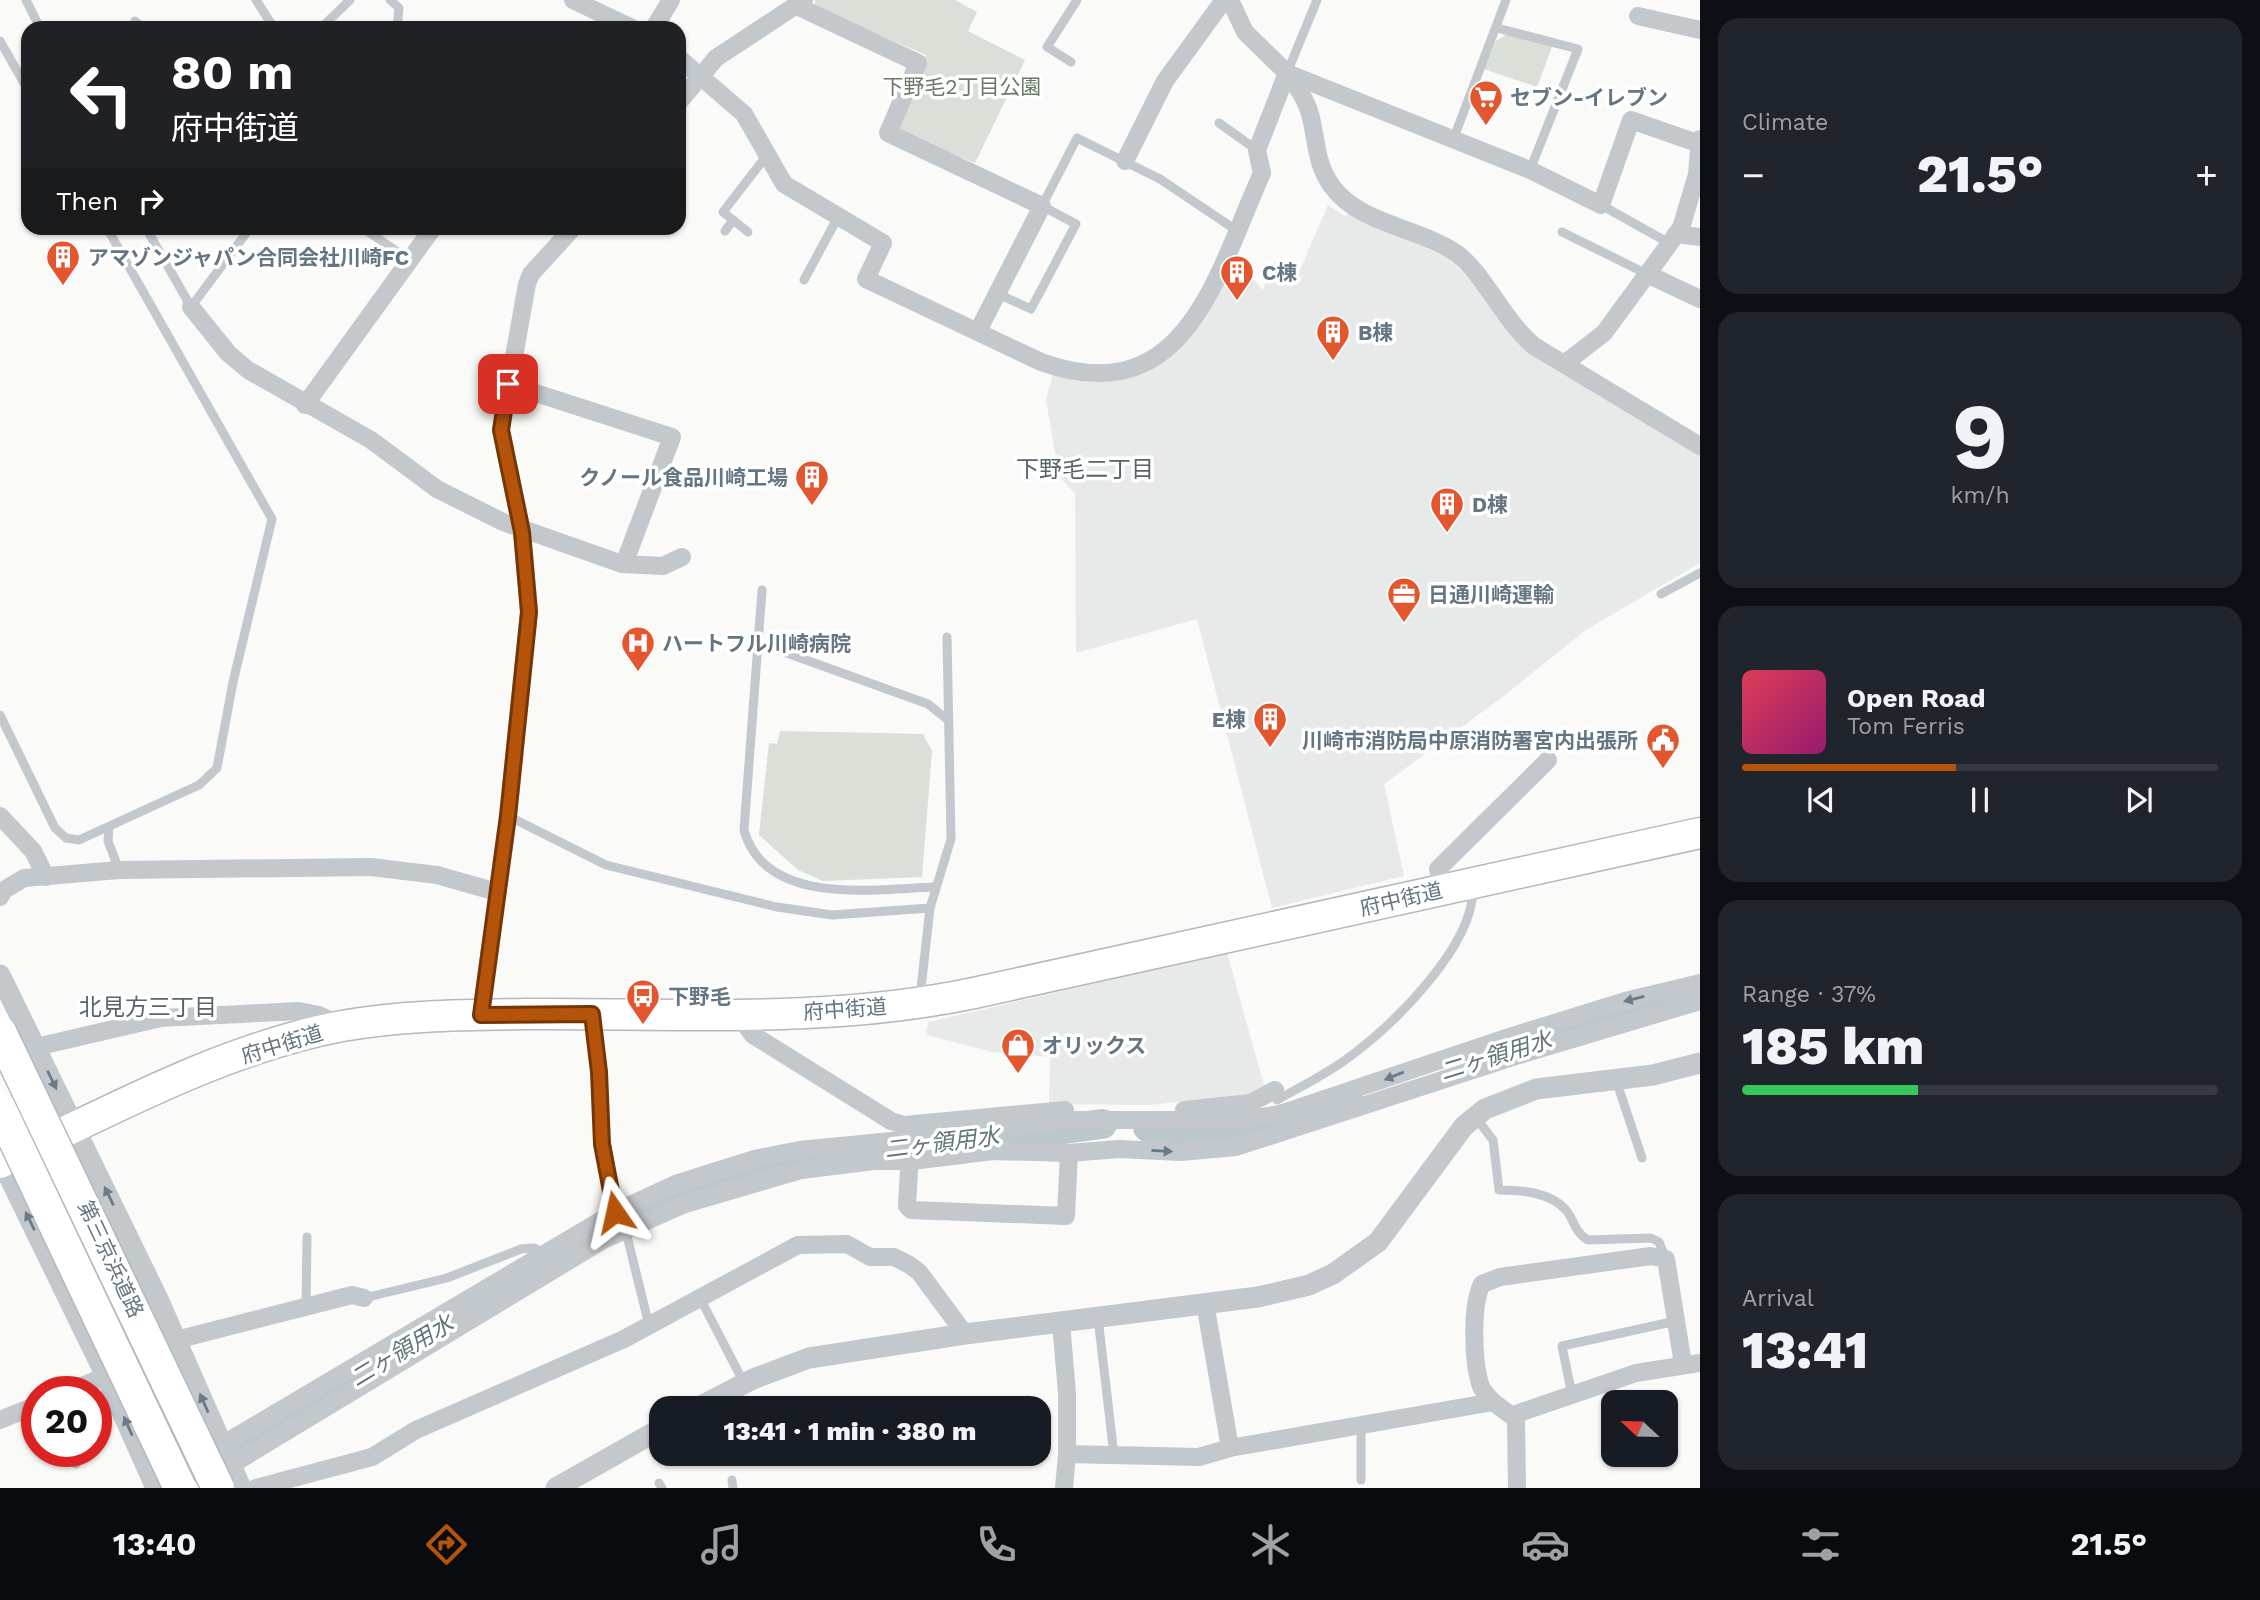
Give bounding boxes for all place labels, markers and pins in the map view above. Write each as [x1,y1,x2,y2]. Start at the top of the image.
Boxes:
supermarket icon: セブン-イレブン [1467,78,1505,127]
place label: セブン-イレブン [1510,85,1668,110]
building icon: アマゾンジャパン合同会社川崎FC [44,238,82,287]
place label: アマゾンジャパン合同会社川崎FC [88,245,409,270]
building icon: C棟 [1218,253,1256,302]
place label: C棟 [1262,260,1297,285]
building icon: B棟 [1314,313,1352,362]
place label: B棟 [1358,320,1393,345]
pin [478,354,538,414]
building icon: クノール食品川崎工場 [793,458,831,507]
place label: クノール食品川崎工場 [579,465,788,490]
building icon: D棟 [1428,485,1466,534]
place label: D棟 [1472,492,1508,517]
office icon: 日通川崎運輸 [1385,575,1423,624]
place label: 日通川崎運輸 [1428,582,1554,607]
hospital icon: ハートフル川崎病院 [619,624,657,673]
place label: ハートフル川崎病院 [662,631,851,656]
building icon: E棟 [1251,700,1289,749]
place label: E棟 [1212,707,1246,732]
public building icon: 川崎市消防局中原消防署宮内出張所 [1644,721,1682,770]
place label: 川崎市消防局中原消防署宮内出張所 [1302,728,1638,753]
bus stop icon: 下野毛 [624,977,662,1026]
place label: 下野毛 [668,984,731,1009]
shop icon: オリックス [999,1026,1037,1075]
place label: オリックス [1042,1033,1146,1058]

